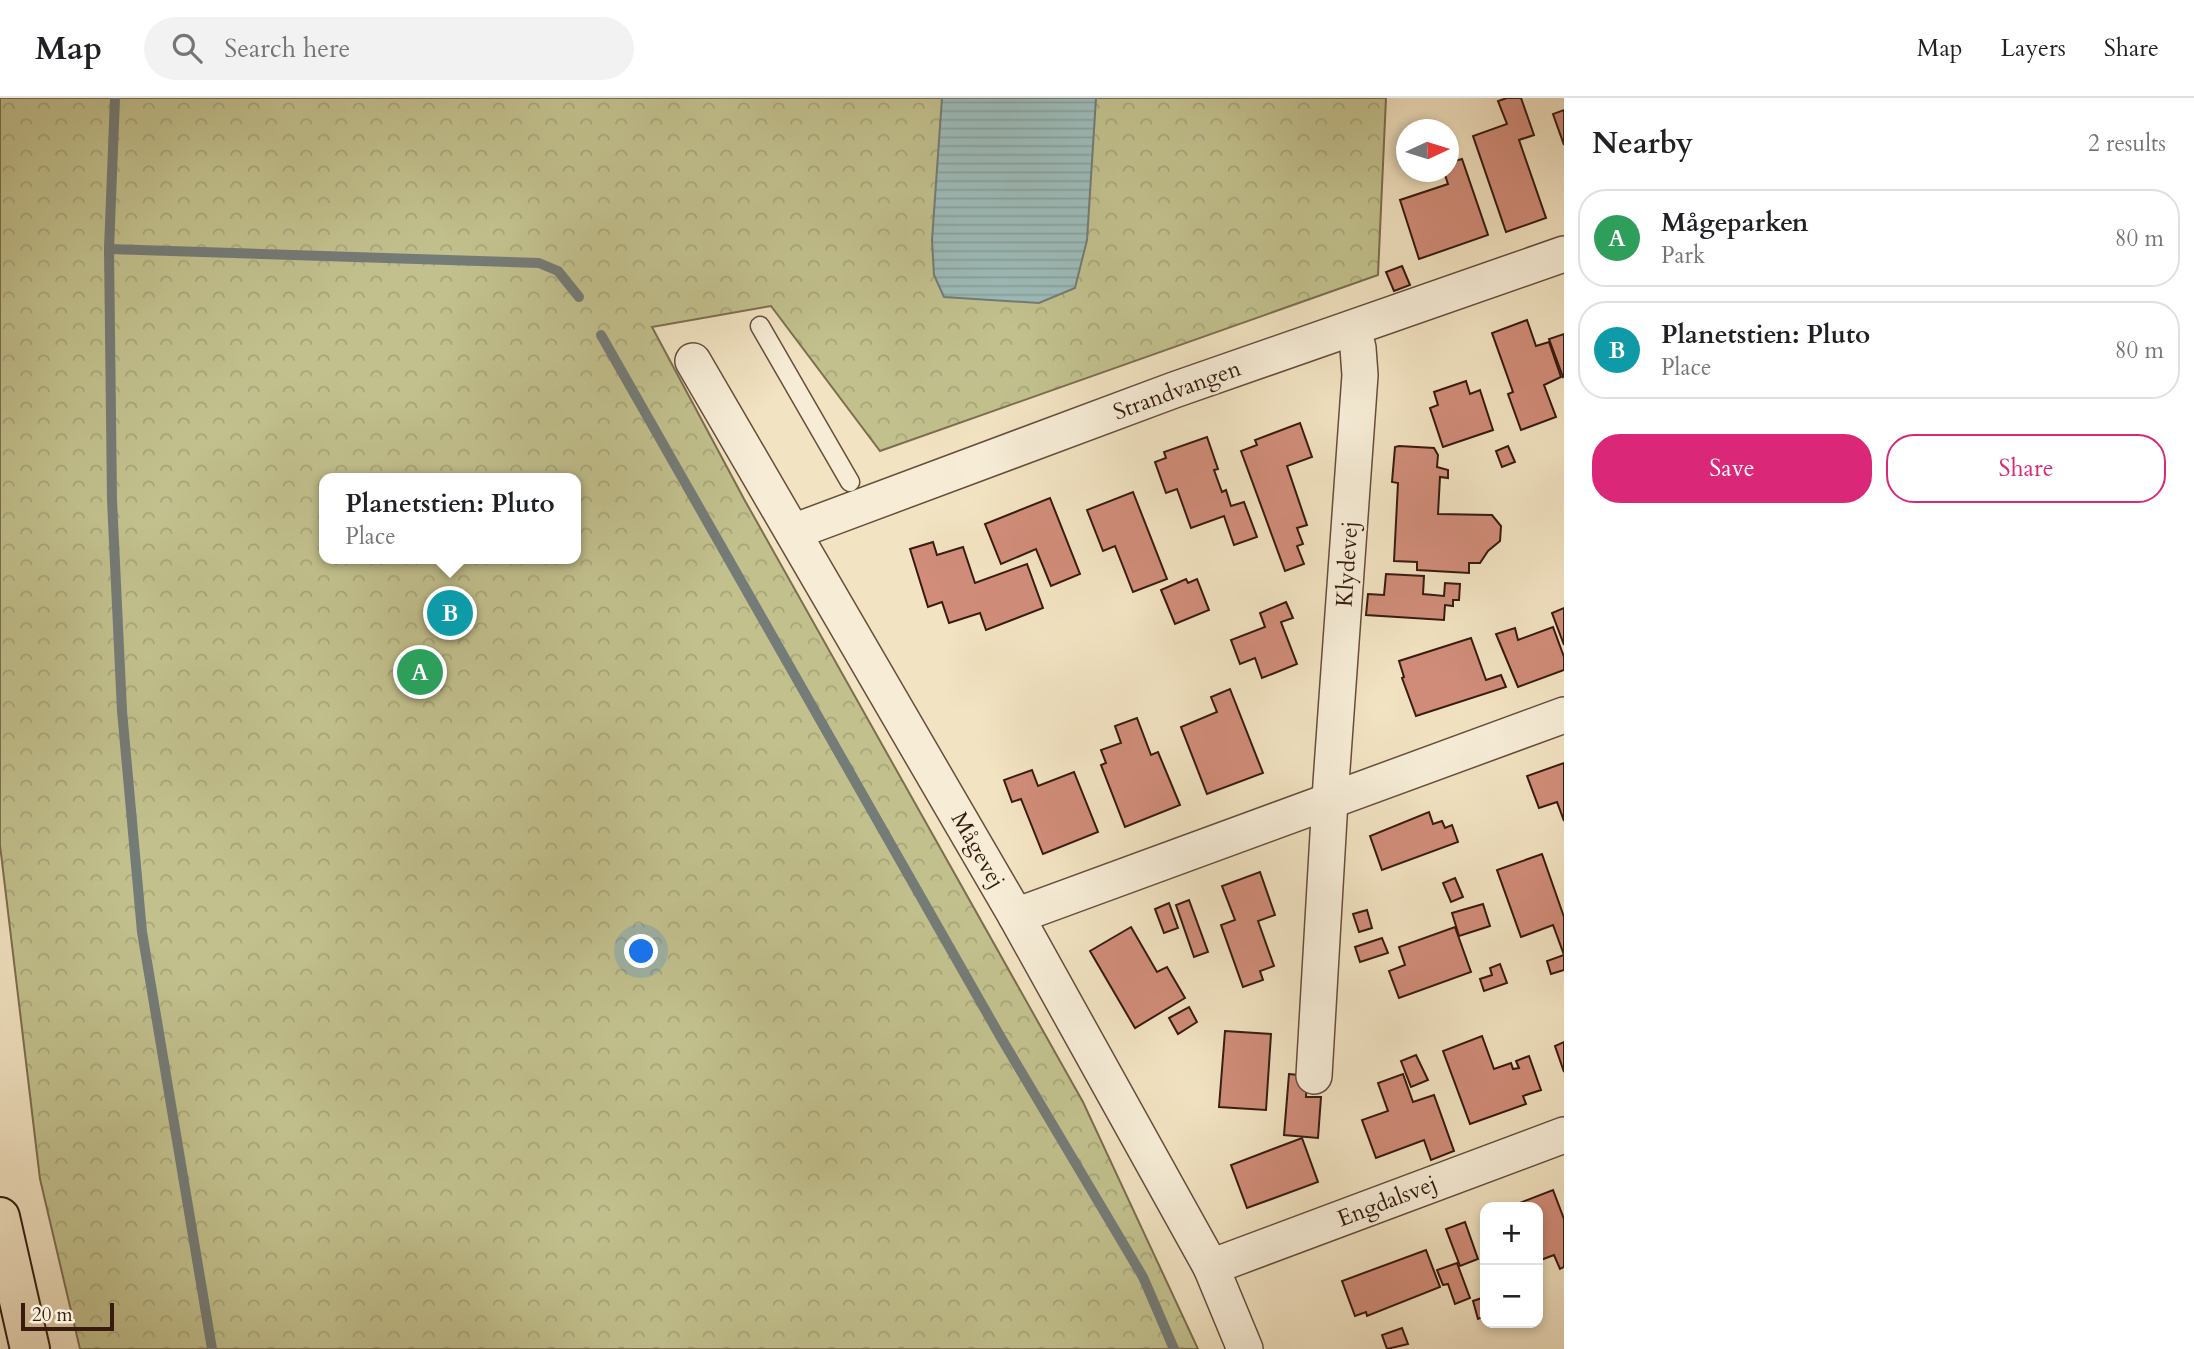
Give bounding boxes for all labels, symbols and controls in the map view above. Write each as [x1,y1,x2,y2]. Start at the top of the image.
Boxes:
search box [144,17,634,80]
text: Map [35,26,102,71]
icon: search [168,29,206,67]
text: Search here [224,31,350,66]
text: Map [1917,32,1963,65]
text: Layers [2001,32,2066,65]
text: Share [2104,32,2159,65]
north arrow [1396,119,1459,182]
text: Nearby [1592,123,1693,164]
text: 2 results [2088,128,2166,159]
text: Mågeparken [1661,205,1808,240]
text: A [1608,223,1626,254]
text: 80 m [2115,223,2164,254]
text: Park [1661,240,1705,271]
text: Planetstien: Pluto [1661,317,1870,352]
text: B [1609,335,1625,366]
text: 80 m [2115,335,2164,366]
text: Place [1661,352,1711,383]
street label: Strandvangen [1109,353,1245,427]
button: Save [1592,434,1872,503]
button: Share [1886,434,2166,503]
popup [319,473,581,564]
text: Planetstien: Pluto [345,486,555,521]
street label: Klydevej [1329,520,1365,608]
text: Place [345,521,396,552]
pin: B [427,587,473,639]
pin: A [397,646,443,698]
street label: Mågevej [944,806,1012,894]
your location [624,934,658,968]
street label: Engdalsvej [1333,1168,1441,1234]
map controls [1480,1202,1543,1328]
button: + [1480,1202,1543,1265]
button: − [1480,1265,1543,1328]
scale bar [21,1300,114,1332]
text: 20 m [32,1302,73,1328]

